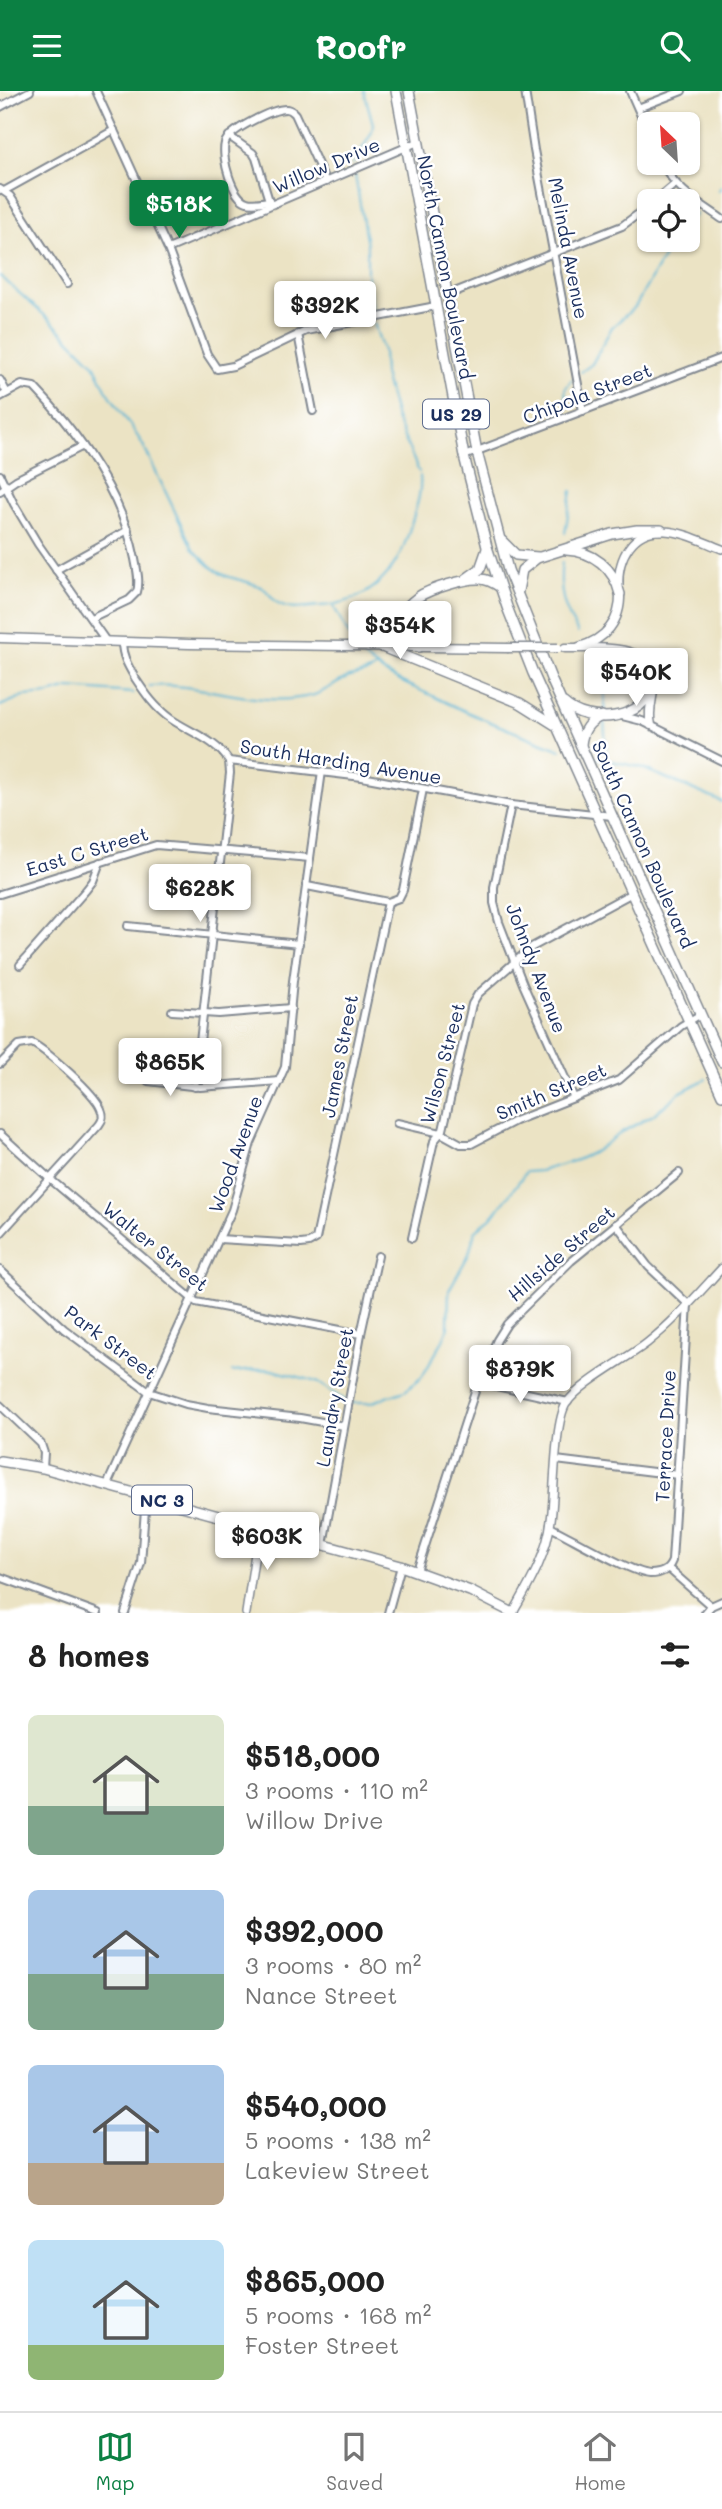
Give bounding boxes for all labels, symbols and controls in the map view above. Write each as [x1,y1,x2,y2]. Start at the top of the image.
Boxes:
text: Roofr [315,25,407,67]
icon: menu [28,27,66,65]
icon: search [656,27,694,65]
north arrow [637,112,700,175]
map controls [637,112,700,252]
street label: Willow Drive [268,131,384,199]
street label: North Cannon Boulevard [412,153,480,381]
street label: Melinda Avenue [543,175,595,321]
pin: $518K [130,181,228,240]
text: $518K [145,188,213,218]
button: locate [637,189,700,252]
pin: $392K [276,281,374,341]
text: $392K [290,289,360,319]
street label: Chipola Street [519,357,655,429]
road number: US 29 [423,400,489,429]
pin: $354K [351,601,449,661]
text: $354K [364,609,436,639]
pin: $540K [587,649,685,708]
text: $540K [600,656,672,686]
street label: South Harding Avenue [238,733,444,789]
street label: South Cannon Boulevard [587,736,701,952]
street label: East C Street [23,821,151,881]
pin: $628K [151,865,249,924]
text: $628K [165,872,235,902]
street label: Johndy Avenue [501,900,573,1036]
street label: James Street [315,992,363,1120]
street label: Wilson Street [414,999,470,1127]
pin: $865K [121,1039,219,1098]
text: $865K [135,1046,205,1076]
street label: Smith Street [492,1057,610,1125]
street label: Wood Avenue [202,1092,268,1216]
street label: Walter Street [98,1196,214,1296]
street label: Hillside Street [502,1200,620,1306]
street label: Park Street [60,1299,162,1385]
street label: Laundry Street [309,1325,359,1469]
pin: $879K [471,1345,569,1405]
text: $879K [485,1353,555,1383]
street label: Terrace Drive [649,1369,681,1503]
road number: NC 3 [132,1485,192,1515]
pin: $603K [218,1513,316,1572]
text: $603K [231,1520,303,1550]
text: 8 homes [28,1635,150,1675]
icon: filters [656,1636,694,1674]
text: $518,000 [245,1735,380,1775]
icon: home [84,1743,168,1827]
text: 3 rooms · 110 m² [245,1775,428,1805]
text: Willow Drive [245,1805,383,1835]
text: $392,000 [245,1910,383,1950]
icon: home [84,1918,168,2002]
text: 3 rooms · 80 m² [245,1950,421,1980]
text: Nance Street [245,1980,397,2010]
text: $540,000 [245,2085,386,2125]
icon: home [84,2093,168,2177]
text: 5 rooms · 138 m² [245,2125,431,2155]
text: Lakeview Street [245,2155,430,2185]
text: $865,000 [245,2260,385,2300]
icon: home [84,2268,168,2352]
text: 5 rooms · 168 m² [245,2300,431,2330]
text: Foster Street [245,2330,399,2360]
tab: Map [96,2428,135,2495]
tab: Saved [326,2428,383,2495]
tab: Home [574,2428,626,2495]

